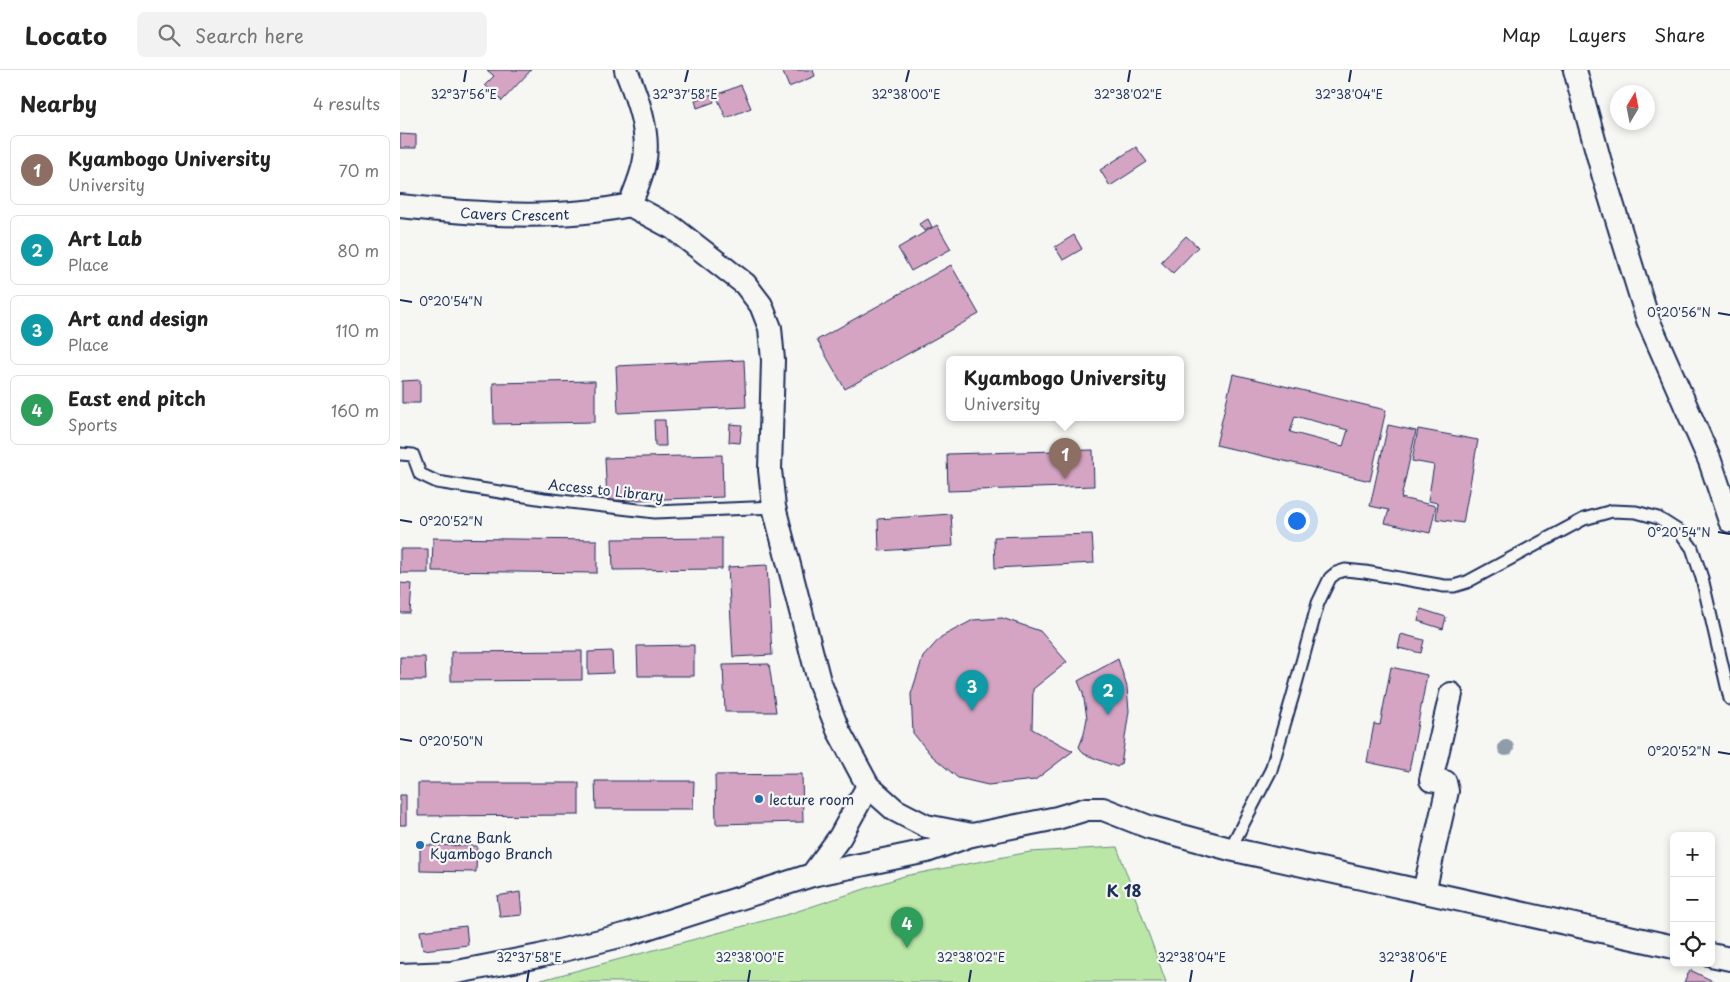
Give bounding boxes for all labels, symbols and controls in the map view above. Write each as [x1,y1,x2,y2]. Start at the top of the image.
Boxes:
search box [137,12,487,57]
text: Locato [25,17,107,53]
icon: search [155,21,183,49]
text: Search here [195,21,304,49]
text: Map [1502,21,1541,48]
text: Layers [1569,21,1626,48]
text: Share [1654,21,1705,48]
text: 32°37'56"E [431,85,497,103]
text: 32°37'58"E [652,85,718,103]
text: 32°38'00"E [871,85,941,103]
text: 32°38'02"E [1094,85,1162,103]
text: 32°38'04"E [1315,85,1383,103]
north arrow [1610,85,1655,130]
text: Nearby [20,87,97,119]
text: 4 results [313,91,380,115]
text: Kyambogo University [68,144,271,172]
text: 1 [33,158,41,182]
text: 70 m [339,158,379,182]
text: University [68,172,145,196]
street label: Cavers Crescent [459,201,570,225]
text: Art Lab [68,224,142,252]
text: 2 [31,238,43,262]
text: 80 m [337,238,379,262]
text: Place [68,252,109,276]
text: 0°20'54"N [419,292,483,310]
text: 0°20'56"N [1647,303,1711,321]
text: Art and design [68,304,208,332]
text: 3 [32,318,42,342]
text: 110 m [336,318,379,342]
text: Place [68,332,109,356]
popup [946,356,1184,421]
text: Kyambogo University [964,363,1166,391]
text: East end pitch [68,384,206,412]
text: University [964,391,1040,415]
text: 4 [32,398,42,422]
text: 160 m [331,398,379,422]
text: Sports [68,412,117,436]
pin: 1 [1049,438,1081,479]
street label: Access to Library [547,474,665,506]
your location [1284,508,1310,534]
text: 0°20'52"N [419,512,483,530]
text: 0°20'54"N [1647,523,1711,541]
pin: 3 [956,670,988,711]
pin: 2 [1092,674,1124,715]
text: 0°20'50"N [419,732,483,750]
text: 0°20'52"N [1647,742,1711,760]
place label: lecture room [769,789,854,810]
marker: lecture room [753,793,765,805]
place label: Crane Bank Kyambogo Branch [430,827,553,864]
map controls [1670,832,1715,967]
button: + [1670,832,1715,877]
marker: Crane Bank Kyambogo Branch [414,839,426,851]
button: − [1670,877,1715,922]
district label: K 18 [1107,878,1141,902]
pin: 4 [891,907,923,948]
button: locate [1670,922,1715,967]
text: 32°37'58"E [496,948,562,966]
text: 32°38'00"E [715,948,785,966]
text: 32°38'02"E [937,948,1005,966]
text: 32°38'04"E [1158,948,1226,966]
text: 32°38'06"E [1379,948,1447,966]

